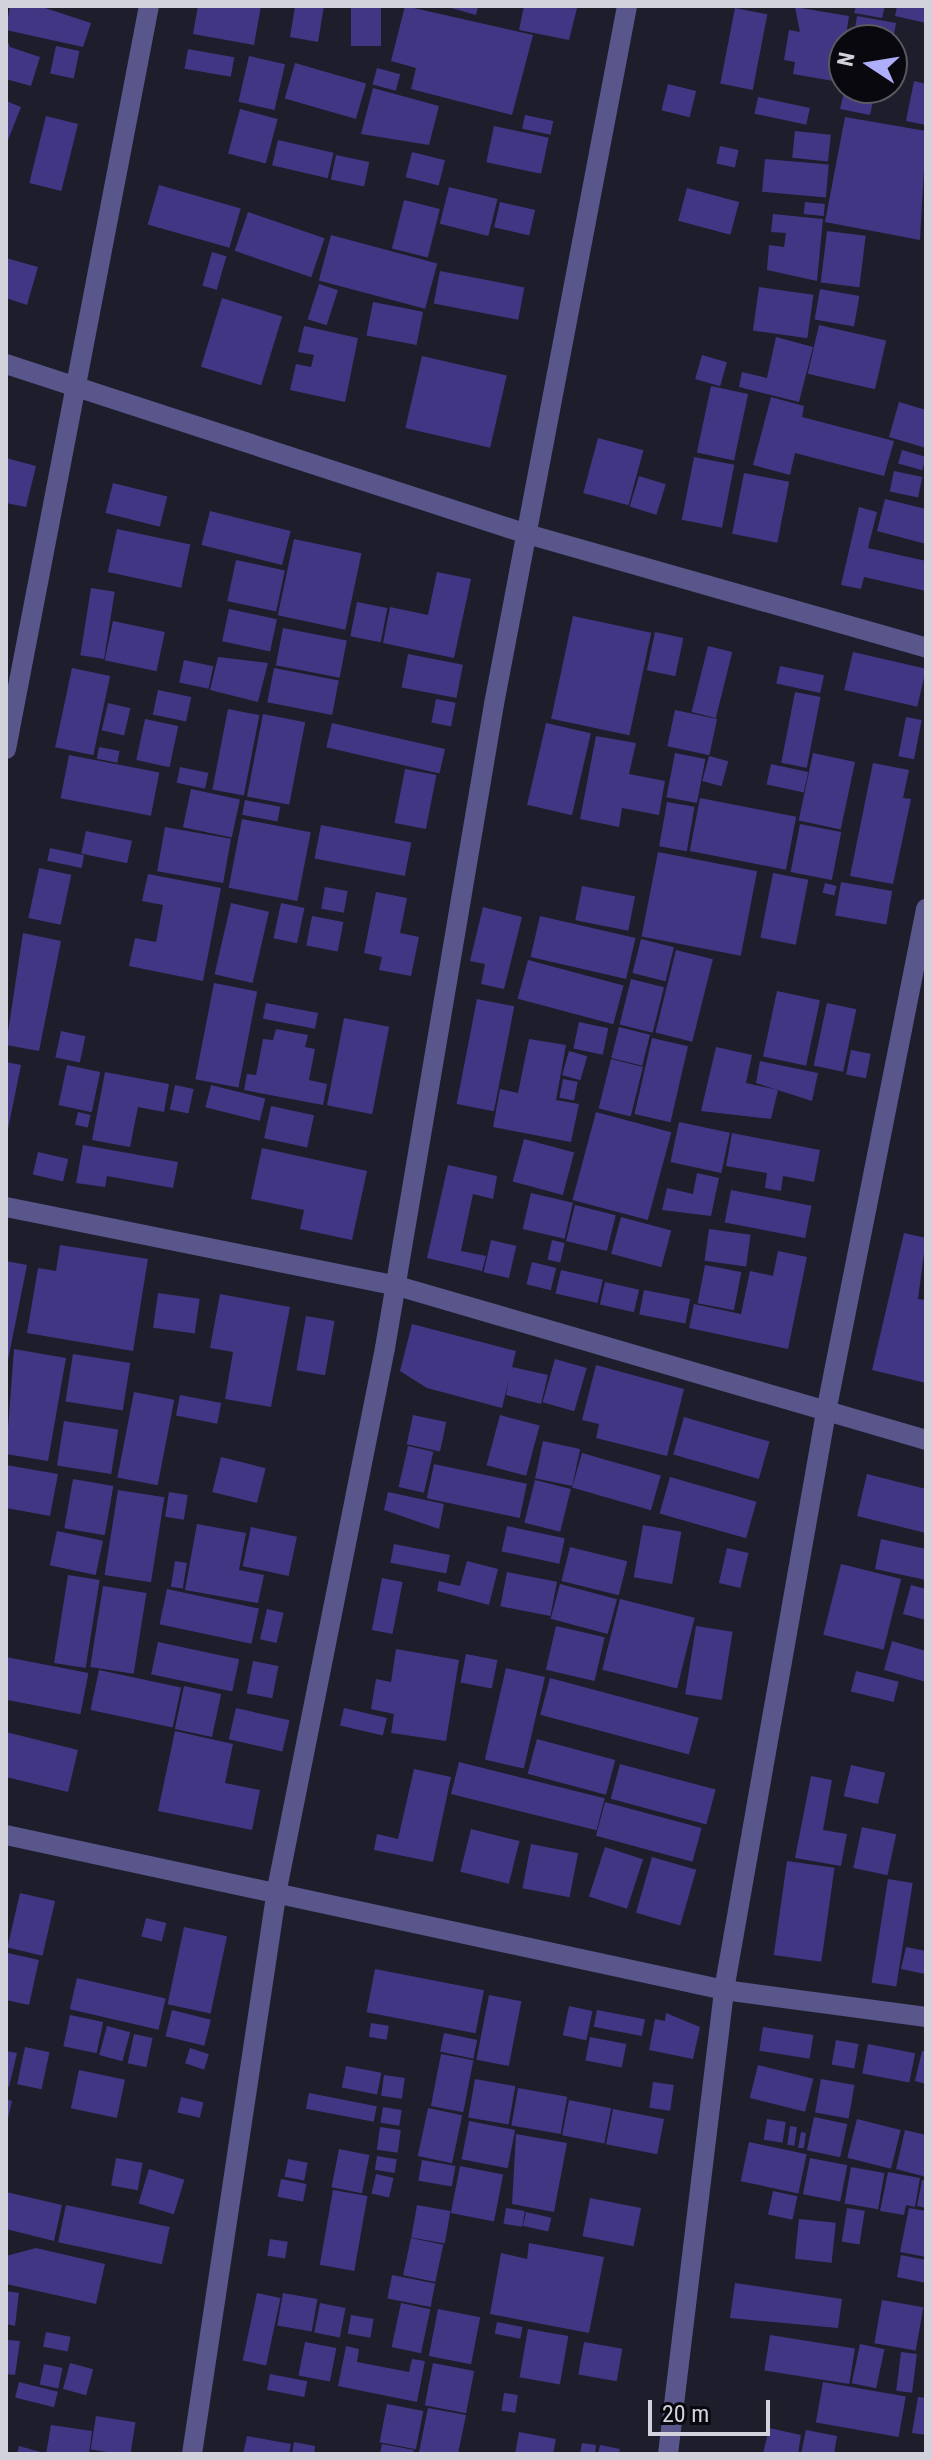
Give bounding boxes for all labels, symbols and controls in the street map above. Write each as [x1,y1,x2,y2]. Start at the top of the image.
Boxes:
north arrow [828,24,908,104]
text: N [832,50,860,69]
scale bar [652,2384,774,2434]
text: 20 m [662,2400,709,2428]

